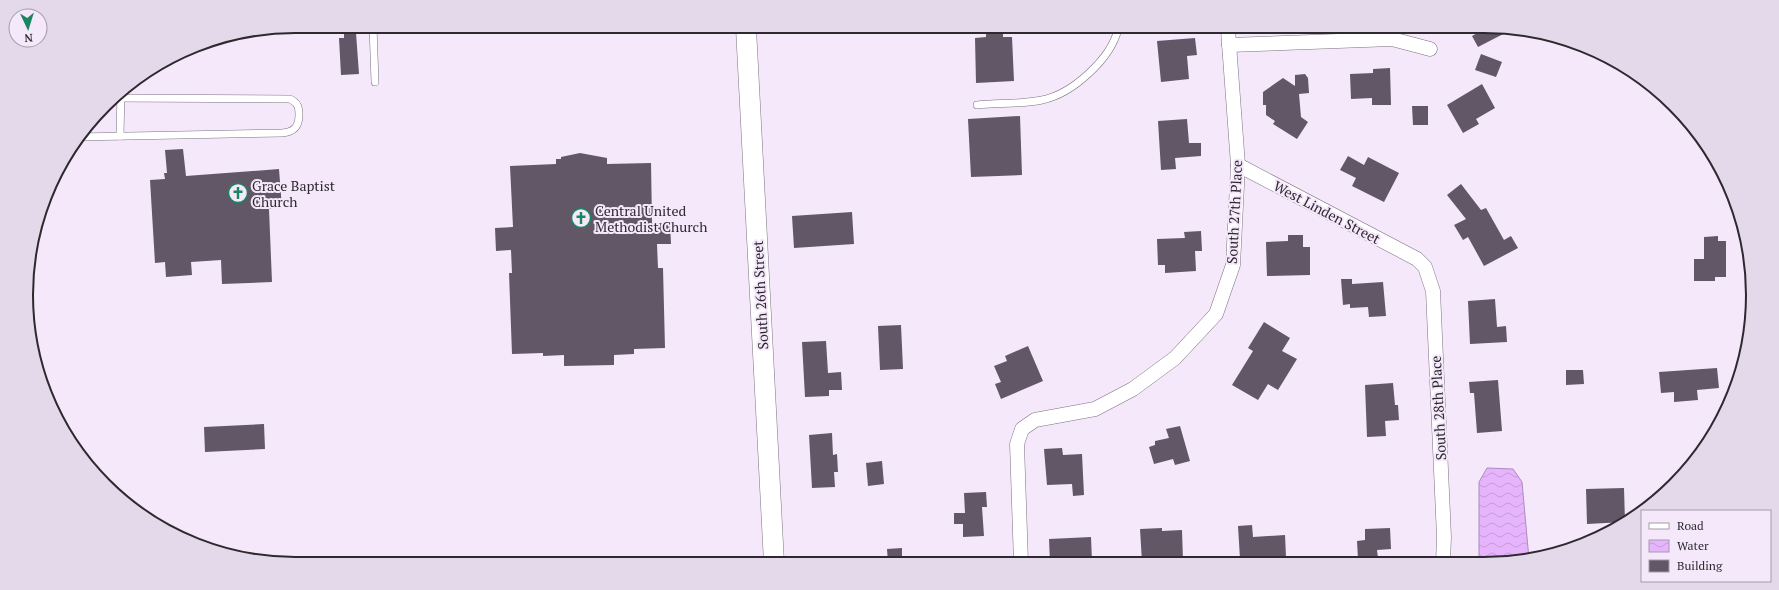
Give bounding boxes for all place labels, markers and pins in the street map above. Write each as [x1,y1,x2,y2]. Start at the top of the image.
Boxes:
place label: Grace Baptist Church [252,176,336,211]
church icon: Grace Baptist Church [227,182,249,204]
place label: Central United Methodist Church [595,201,707,236]
church icon: Central United Methodist Church [570,207,592,229]

